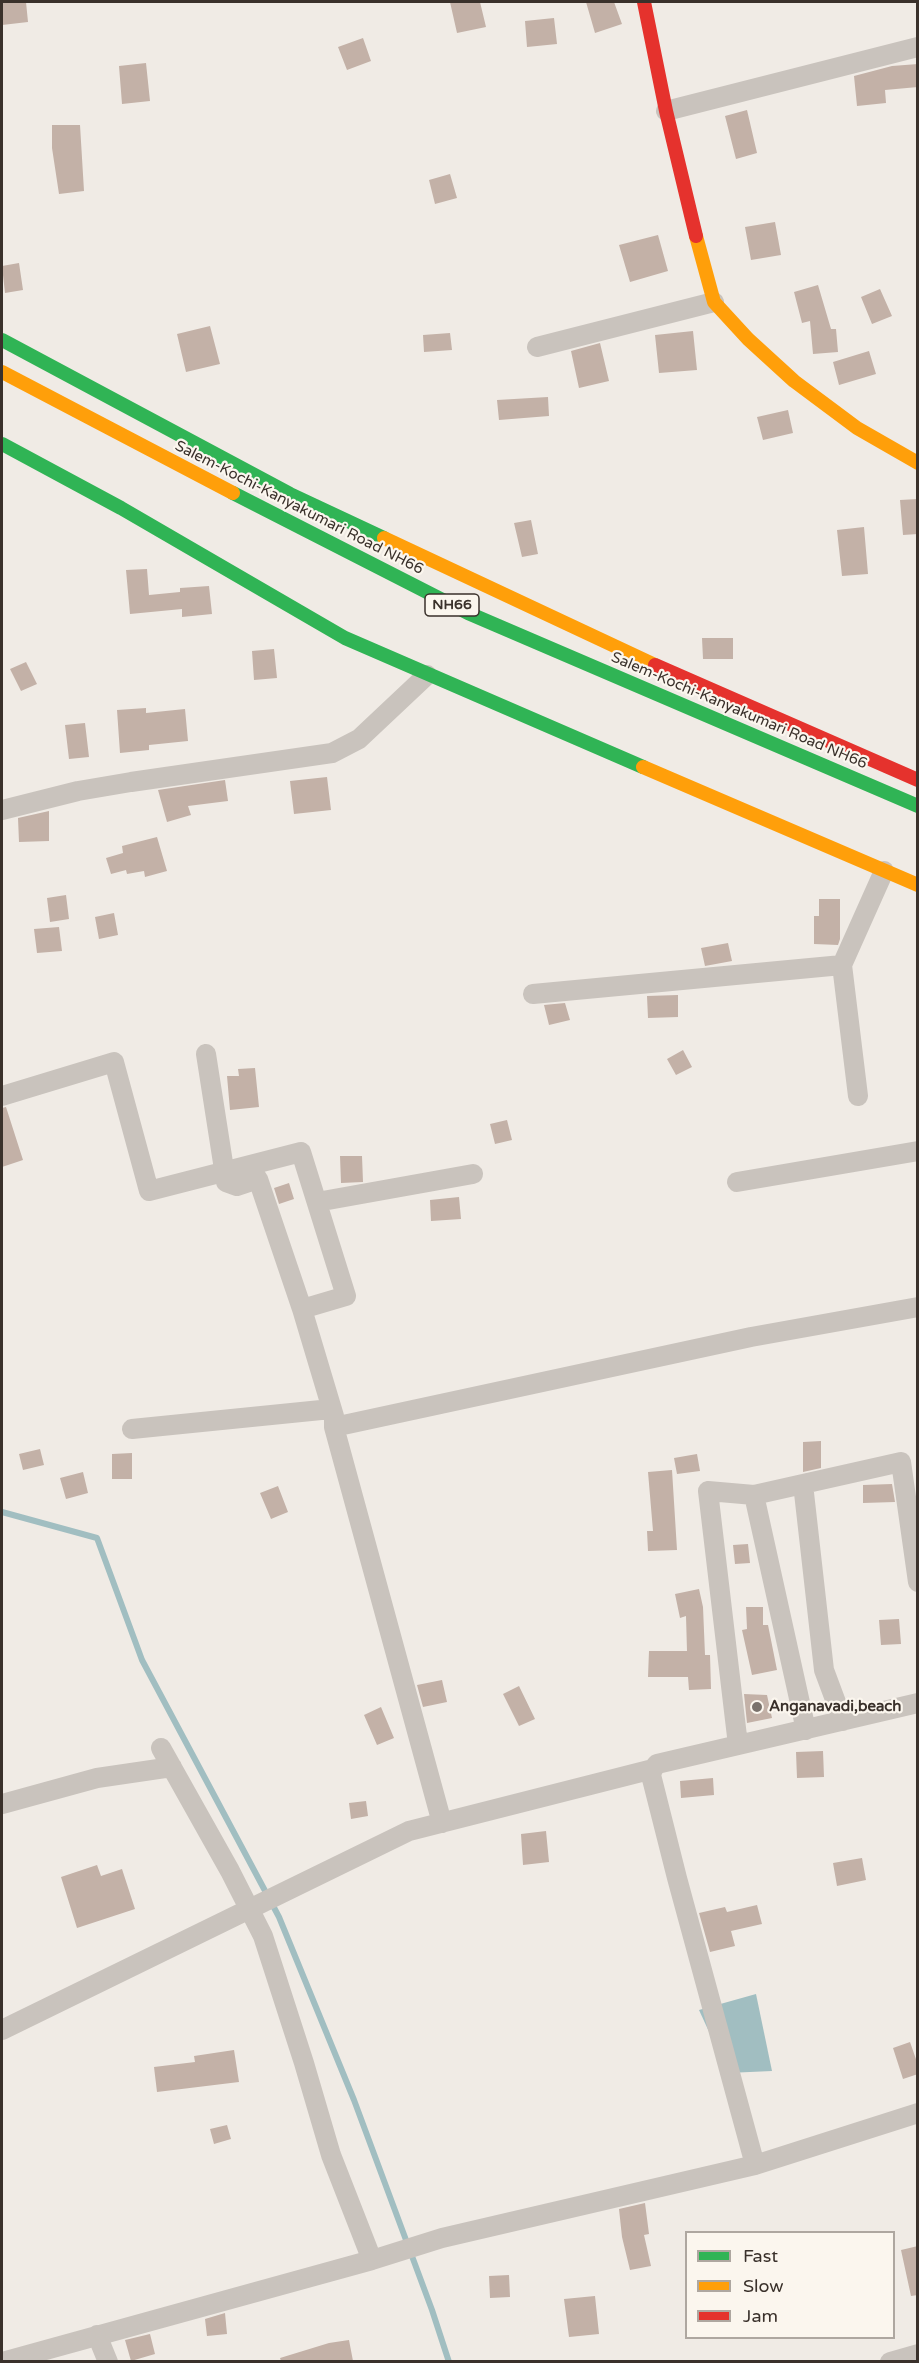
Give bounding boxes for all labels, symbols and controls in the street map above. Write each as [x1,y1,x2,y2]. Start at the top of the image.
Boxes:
street label: Salem-Kochi-Kanyakumari Road NH66 [172,437,426,579]
road number: NH66 [425,594,479,616]
street label: Salem-Kochi-Kanyakumari Road NH66 [608,649,870,773]
place label: Anganavadi,beach [769,1698,901,1716]
marker: Anganavadi,beach [750,1700,764,1714]
legend [685,2231,895,2339]
text: Fast [743,2245,778,2267]
text: Slow [743,2275,784,2297]
text: Jam [743,2305,778,2327]

